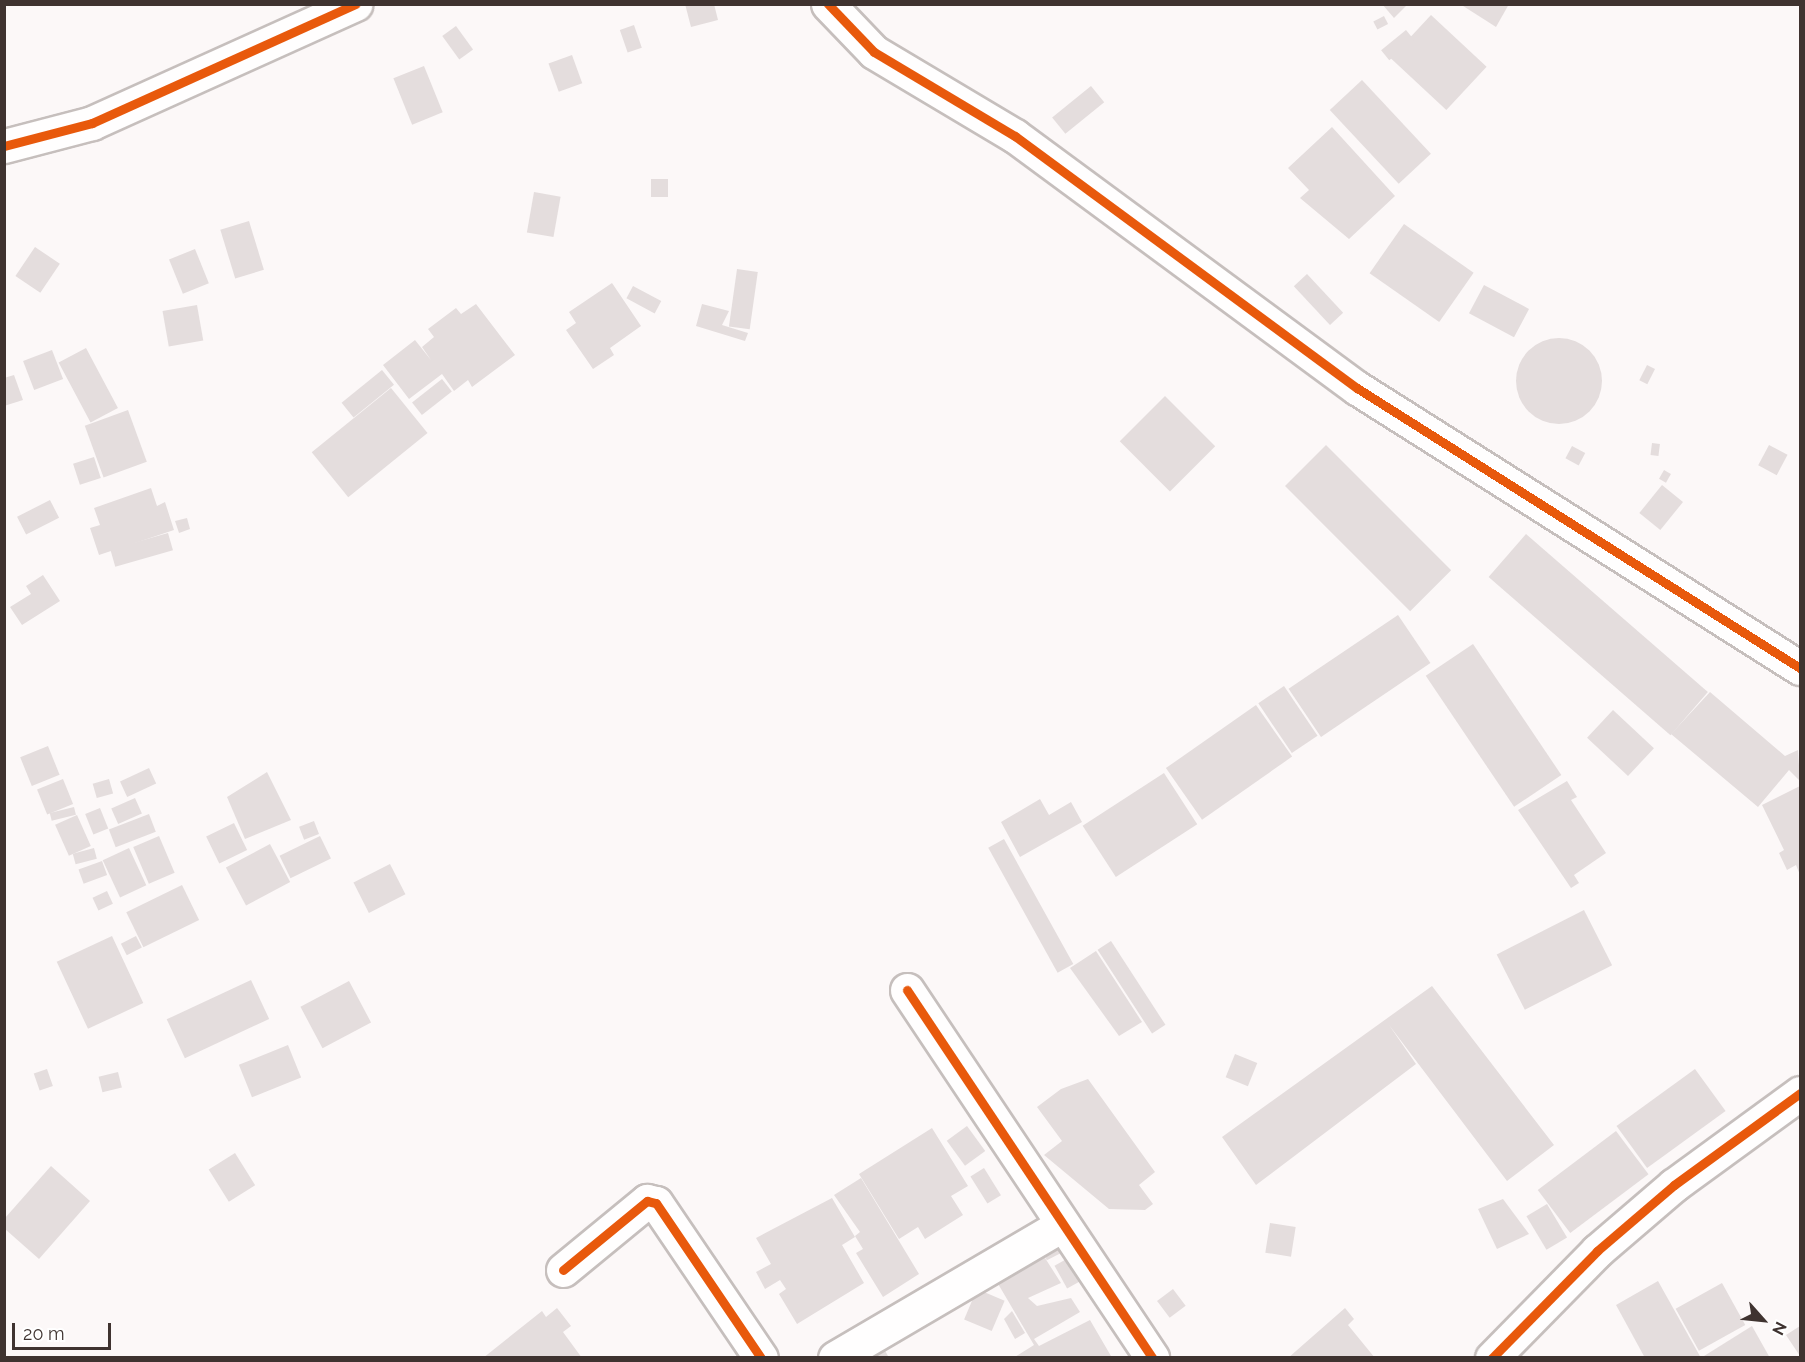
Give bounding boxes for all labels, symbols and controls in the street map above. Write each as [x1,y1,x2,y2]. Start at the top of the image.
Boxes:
north arrow [1733,1290,1793,1350]
scale bar [15,1311,114,1349]
text: N [1768,1319,1791,1338]
text: 20 m [23,1323,65,1344]

